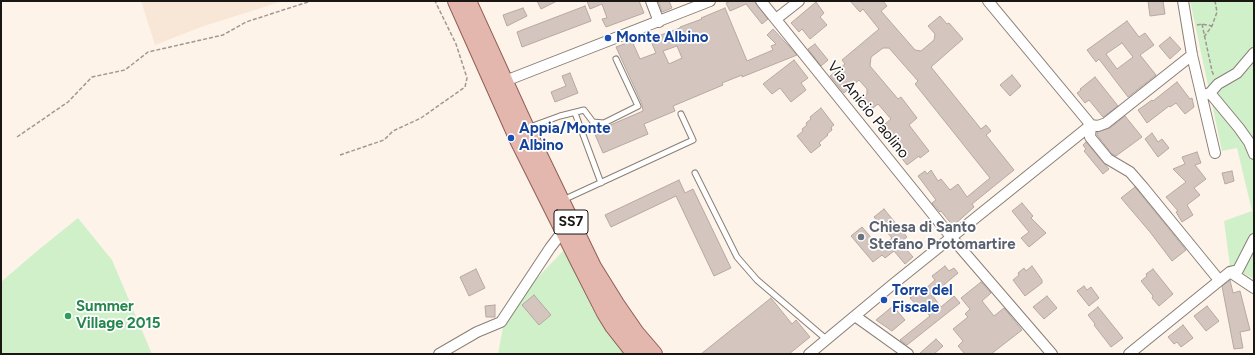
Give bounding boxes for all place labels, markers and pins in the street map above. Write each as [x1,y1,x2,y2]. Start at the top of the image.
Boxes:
place label: Monte Albino [616,29,708,47]
marker: Monte Albino [603,33,613,43]
place label: Appia/Monte Albino [519,120,610,155]
marker: Appia/Monte Albino [506,133,516,143]
place label: Chiesa di Santo Stefano Protomartire [869,219,1016,254]
marker: Chiesa di Santo Stefano Protomartire [856,232,866,242]
place label: Torre del Fiscale [892,282,953,317]
marker: Torre del Fiscale [879,295,889,305]
place label: Summer Village 2015 [76,298,160,333]
marker: Summer Village 2015 [63,311,73,321]

